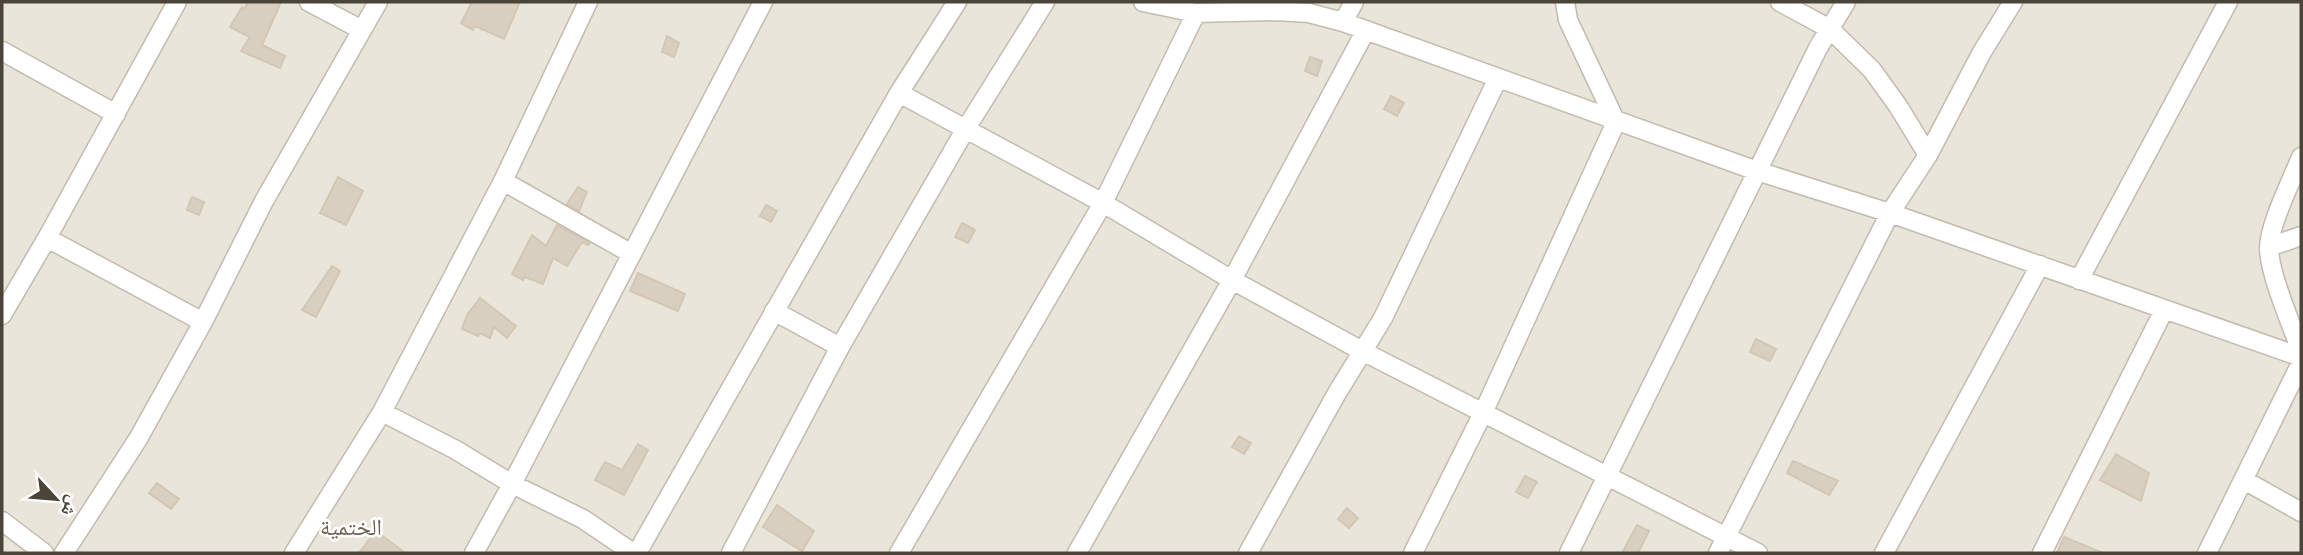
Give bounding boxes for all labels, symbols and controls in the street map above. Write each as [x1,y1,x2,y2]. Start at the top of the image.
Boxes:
north arrow [21,464,91,534]
text: ش [56,492,86,521]
district label: الختمية [320,512,382,541]

